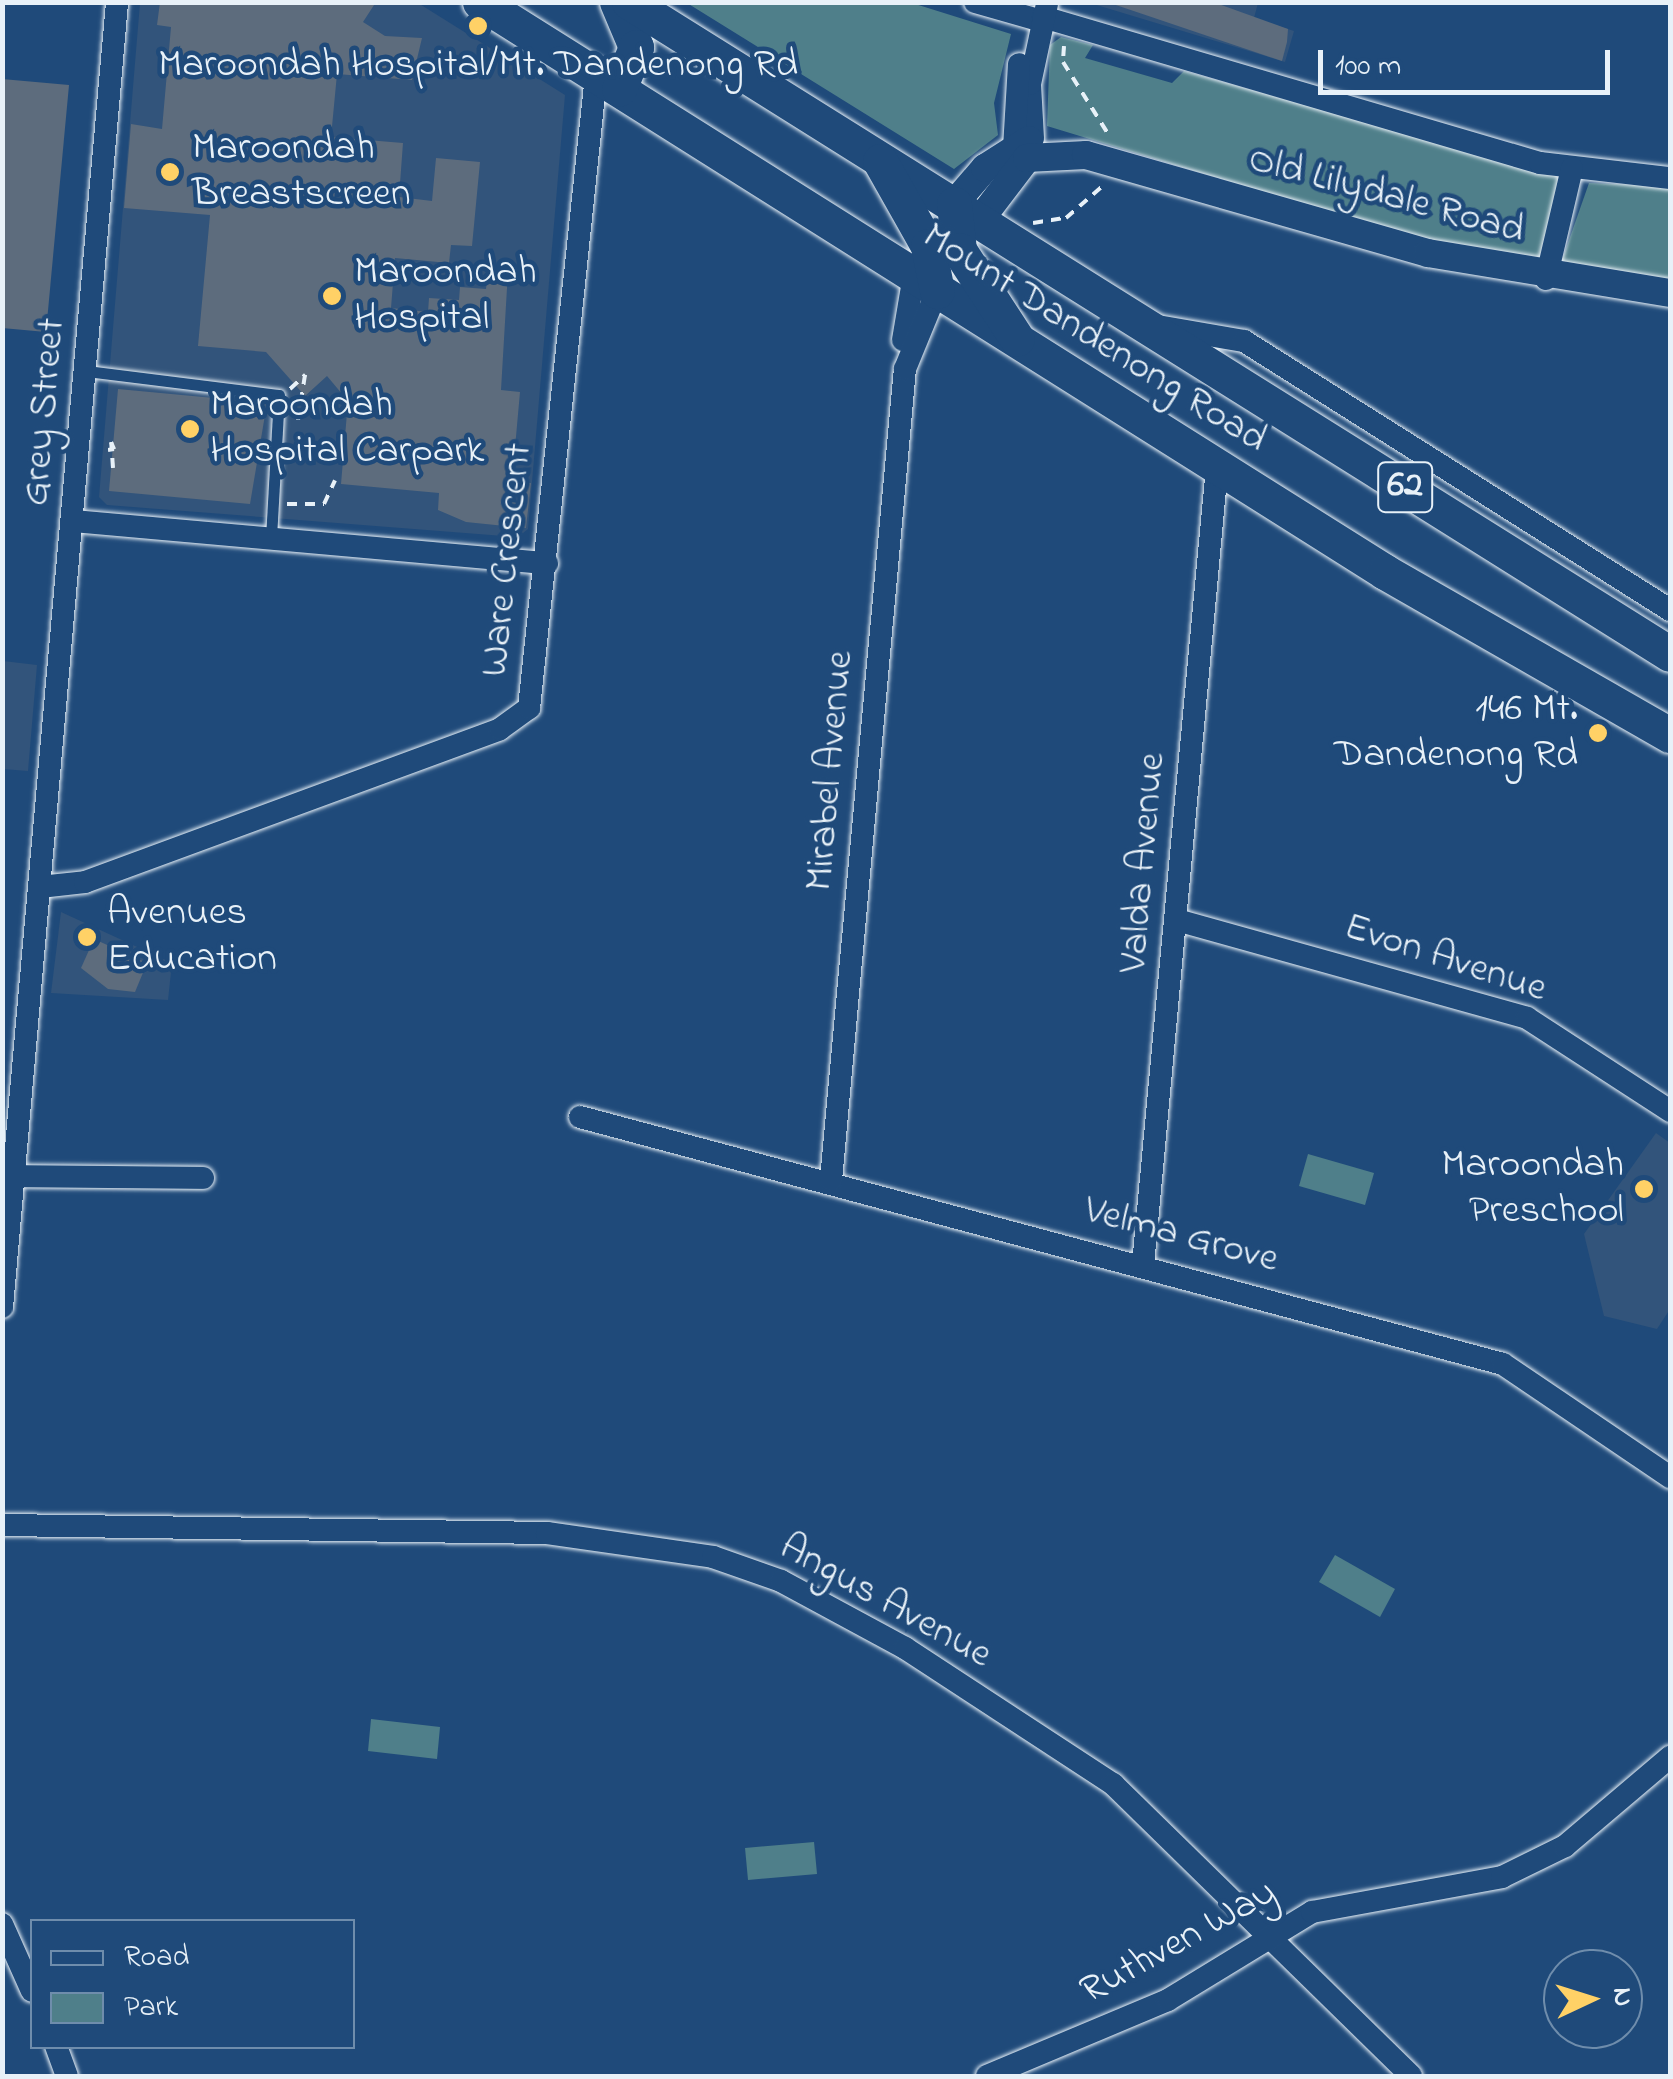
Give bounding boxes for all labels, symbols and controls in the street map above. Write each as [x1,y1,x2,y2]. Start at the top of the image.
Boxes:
marker: Maroondah Hospital/Mt. Dandenong Rd [467,15,489,37]
scale bar [1323,30,1616,92]
place label: Maroondah Hospital/Mt. Dandenong Rd [158,42,798,90]
text: 100 m [1335,45,1401,89]
place label: Maroondah Breastscreen [192,125,411,219]
street label: Old Lilydale Road [1243,136,1529,256]
marker: Maroondah Breastscreen [157,159,183,185]
street label: Mount Dandenong Road [913,213,1275,465]
place label: Maroondah Hospital [354,249,537,343]
marker: Maroondah Hospital [319,283,345,309]
street label: Grey Street [13,316,77,508]
place label: Maroondah Hospital Carpark [210,382,484,476]
marker: Maroondah Hospital Carpark [179,418,201,440]
street label: Ware Crescent [472,441,544,679]
road number: 62 [1375,454,1435,520]
street label: Mirabel Avenue [797,649,865,893]
place label: 146 Mt. Dandenong Rd [1334,686,1578,780]
marker: 146 Mt. Dandenong Rd [1587,722,1609,744]
street label: Valda Avenue [1110,751,1178,975]
place label: Avenues Education [107,890,277,984]
street label: Evon Avenue [1338,904,1552,1014]
marker: Avenues Education [76,926,98,948]
place label: Maroondah Preschool [1441,1142,1624,1236]
marker: Maroondah Preschool [1633,1178,1655,1200]
street label: Velma Grove [1079,1187,1283,1285]
street label: Angus Avenue [771,1524,999,1680]
street label: Ruthven Way [1073,1870,1285,2016]
legend [30,1919,355,2049]
text: Road [124,1936,189,1980]
north arrow [1543,1949,1643,2049]
text: Park [124,1986,178,2030]
text: N [1600,1986,1643,2008]

